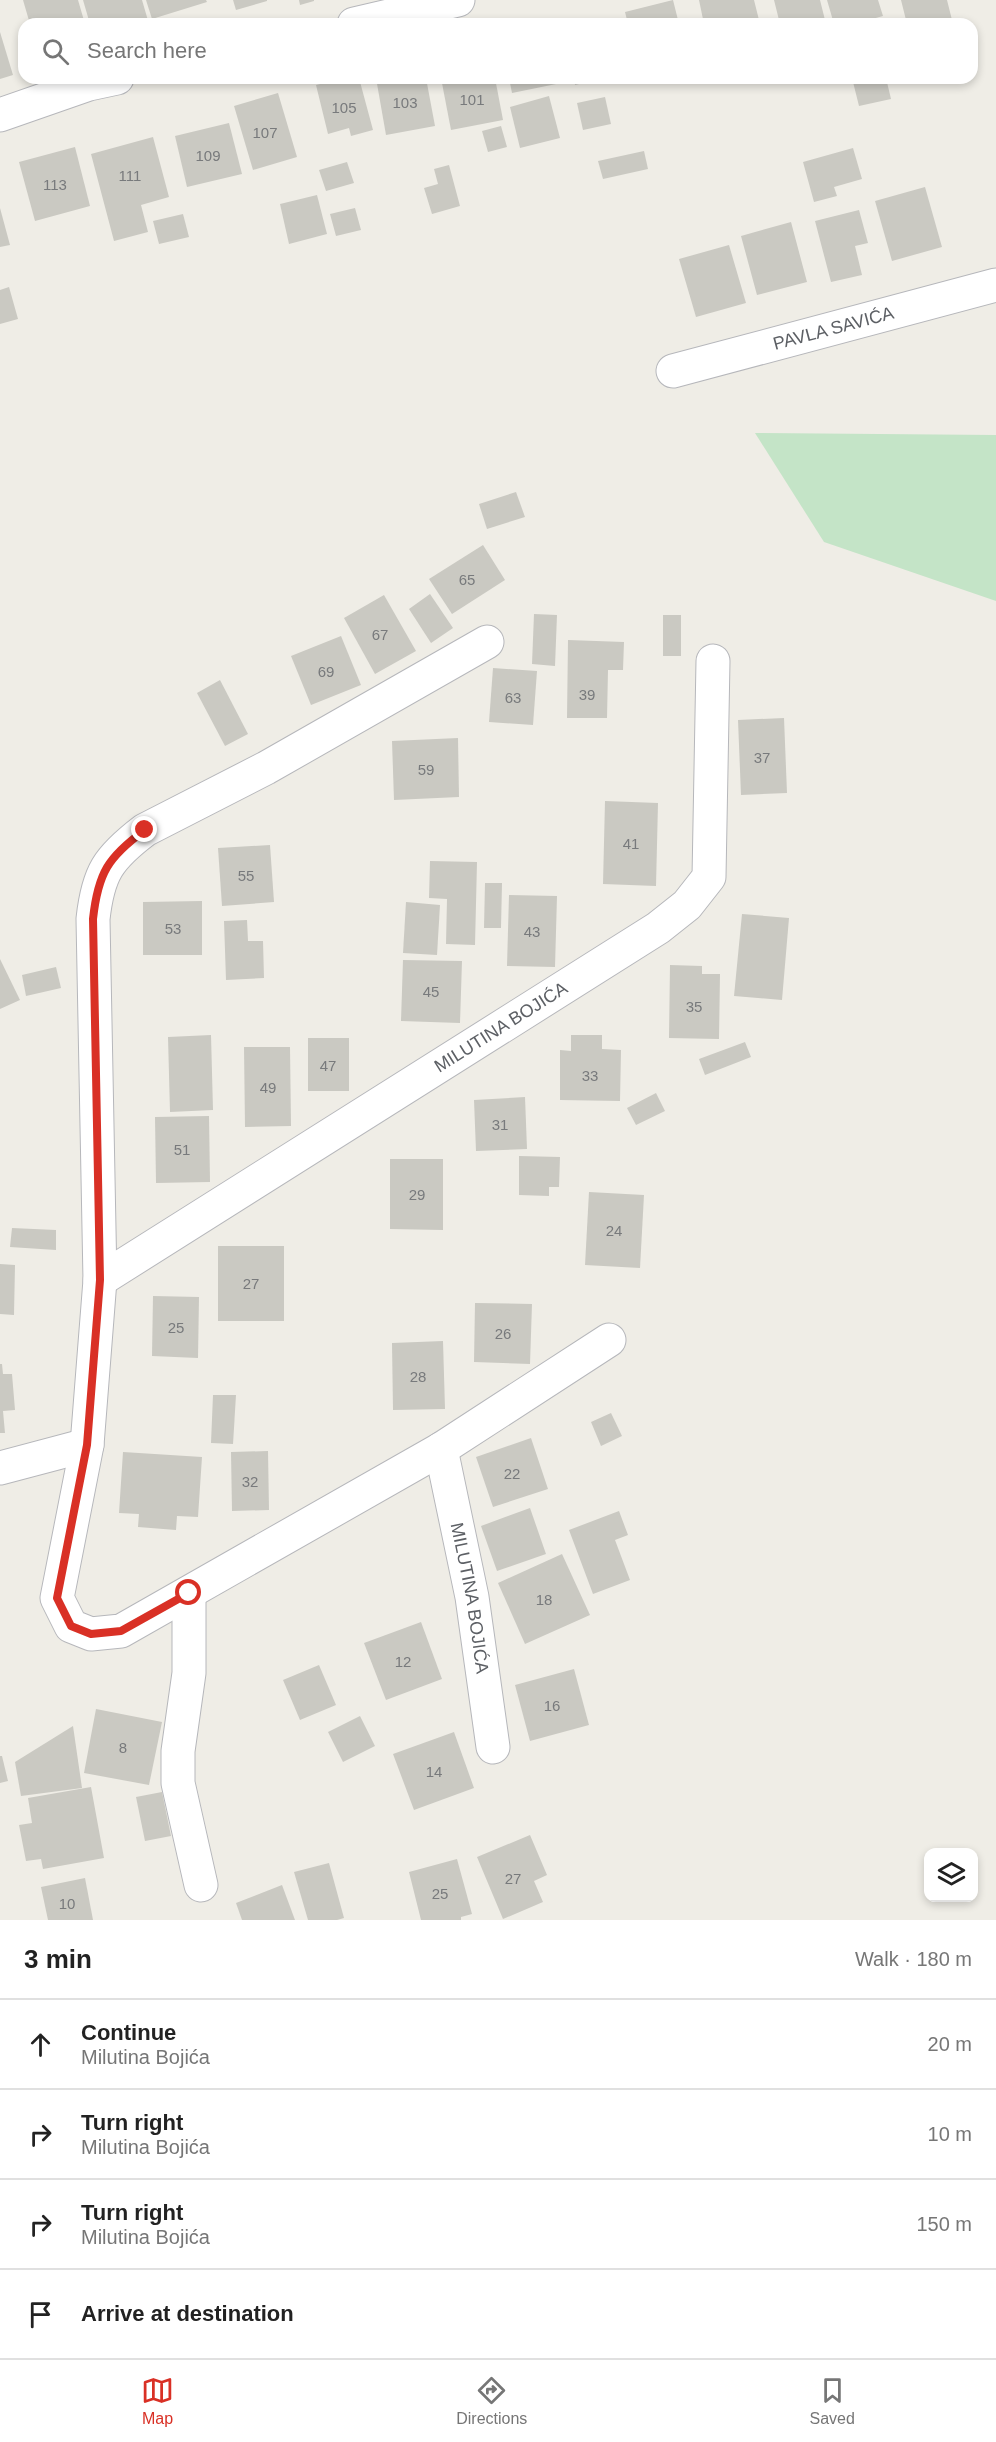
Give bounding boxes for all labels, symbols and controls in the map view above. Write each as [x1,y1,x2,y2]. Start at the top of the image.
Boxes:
search box [18,18,978,84]
icon: search [39,35,72,68]
text: Search here [87,38,207,63]
house number: 101 [459,91,485,108]
house number: 103 [392,94,418,111]
house number: 105 [331,99,357,116]
house number: 107 [252,124,278,141]
house number: 109 [195,147,221,164]
house number: 111 [119,167,141,184]
house number: 113 [43,176,67,193]
street label: PAVLA SAVIĆA [771,303,896,354]
house number: 65 [459,571,475,588]
house number: 67 [372,626,388,643]
house number: 69 [318,663,334,680]
house number: 39 [579,686,595,703]
house number: 63 [505,689,521,706]
house number: 37 [754,749,770,766]
house number: 59 [418,761,434,778]
route end [131,816,157,842]
house number: 41 [623,835,639,852]
house number: 55 [238,867,254,884]
house number: 53 [165,920,181,937]
house number: 43 [524,923,540,940]
street label: MILUTINA BOJIĆA [431,978,571,1076]
house number: 45 [423,983,439,1000]
house number: 35 [686,998,702,1015]
house number: 47 [320,1057,336,1074]
house number: 33 [582,1067,598,1084]
house number: 49 [260,1079,276,1096]
house number: 31 [492,1116,508,1133]
house number: 51 [174,1141,190,1158]
house number: 29 [409,1186,425,1203]
house number: 24 [606,1222,622,1239]
house number: 27 [243,1275,259,1292]
house number: 25 [168,1319,184,1336]
house number: 26 [495,1325,511,1342]
house number: 28 [410,1368,426,1385]
house number: 22 [504,1465,520,1482]
house number: 32 [242,1473,258,1490]
street label: MILUTINA BOJIĆA [447,1521,493,1675]
route start [175,1579,201,1605]
house number: 18 [536,1591,552,1608]
house number: 12 [395,1653,411,1670]
house number: 16 [544,1697,560,1714]
house number: 8 [119,1739,127,1756]
house number: 14 [426,1763,442,1780]
map controls [924,1848,978,1902]
button: layers [924,1848,978,1902]
house number: 27 [505,1870,521,1887]
house number: 25 [432,1885,448,1902]
house number: 10 [59,1895,75,1912]
text: 3 min [24,1944,92,1974]
text: Walk · 180 m [855,1948,972,1970]
text: Continue [81,2020,176,2045]
icon: ahead [24,2028,57,2061]
text: 20 m [928,2033,972,2055]
text: Milutina Bojića [81,2046,210,2068]
text: Turn right [81,2110,183,2135]
icon: right [24,2118,57,2151]
text: 10 m [928,2123,972,2145]
text: Milutina Bojića [81,2136,210,2158]
text: Turn right [81,2200,183,2225]
icon: right [24,2208,57,2241]
text: 150 m [916,2213,972,2235]
text: Milutina Bojića [81,2226,210,2248]
icon: arrive [24,2298,57,2331]
text: Arrive at destination [81,2301,294,2326]
tab: Map [141,2374,174,2428]
tab: Directions [456,2374,527,2428]
tab: Saved [810,2374,855,2428]

